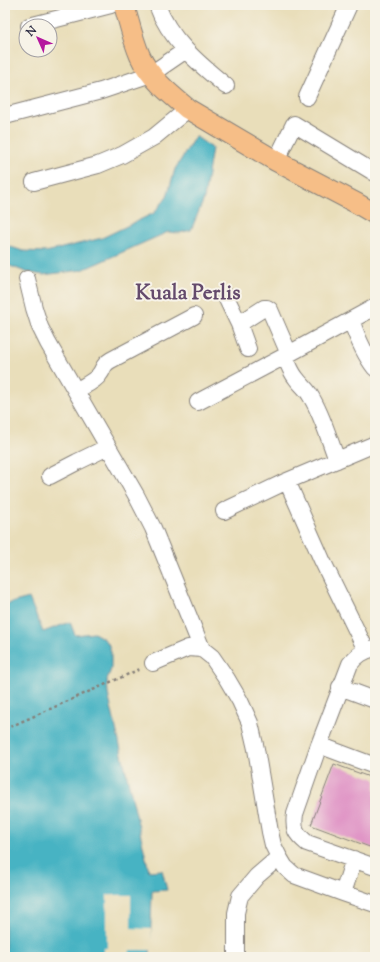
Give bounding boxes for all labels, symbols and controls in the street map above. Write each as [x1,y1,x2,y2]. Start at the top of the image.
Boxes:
north arrow [18,18,58,58]
text: N [22,23,41,41]
district label: Kuala Perlis [136,279,240,309]

